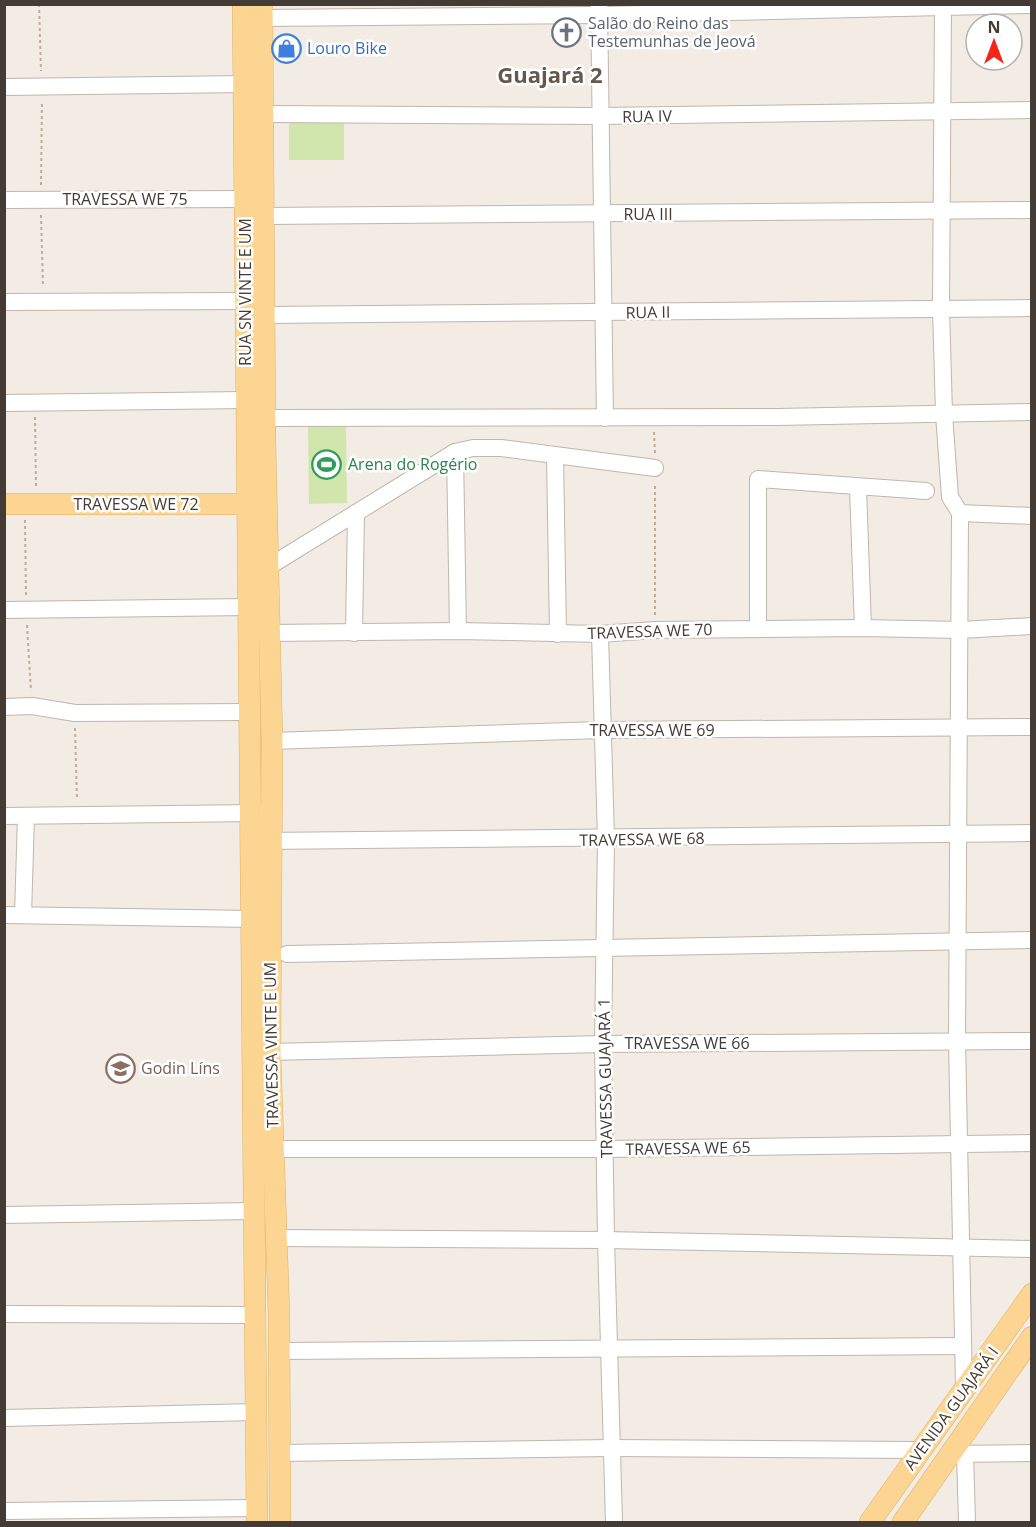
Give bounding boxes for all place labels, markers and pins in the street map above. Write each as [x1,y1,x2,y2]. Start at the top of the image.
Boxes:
place label: Salão do Reino das Testemunhas de Jeová [588,12,756,52]
church icon: Salão do Reino das Testemunhas de Jeová [551,16,583,48]
shop icon: Louro Bike [270,32,302,64]
place label: Louro Bike [307,37,387,59]
sports icon: Arena do Rogério [311,448,343,480]
place label: Arena do Rogério [348,453,477,475]
school or university icon: Godin Líns [104,1052,136,1084]
place label: Godin Líns [141,1057,220,1079]

